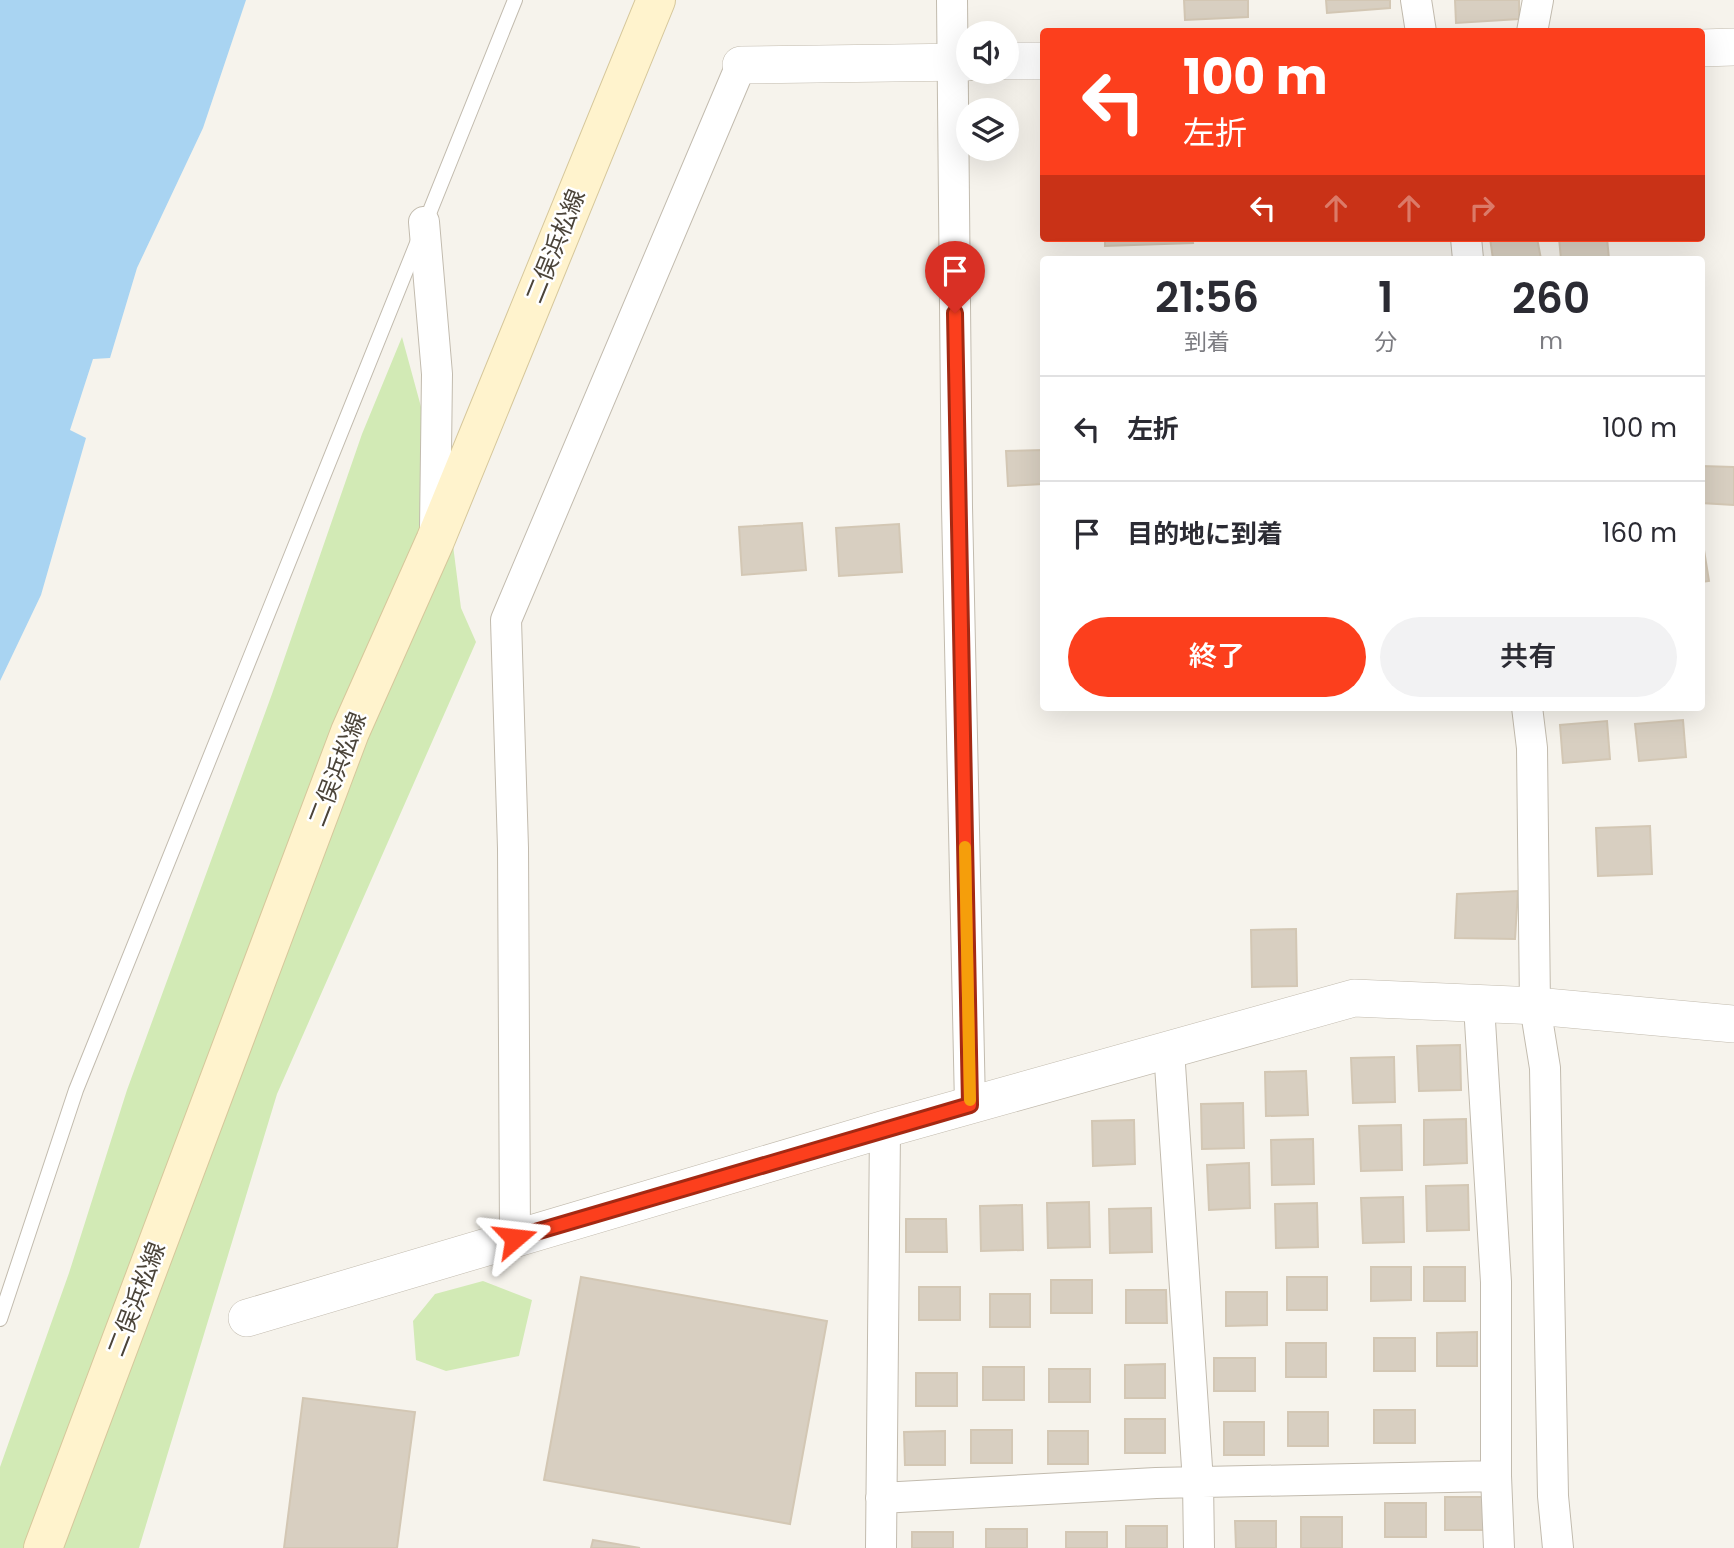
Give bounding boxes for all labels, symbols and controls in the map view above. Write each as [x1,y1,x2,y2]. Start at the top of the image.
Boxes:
map controls [956,21,1019,161]
button: sound [956,21,1019,84]
text: 100 m [1183,43,1328,111]
icon: left [1068,56,1159,147]
button: layers [956,98,1019,161]
text: 左折 [1183,110,1247,155]
street label: 二俣浜松線 [517,184,593,308]
icon: left [1244,189,1282,227]
icon: ahead [1317,189,1355,227]
icon: ahead [1390,189,1428,227]
icon: right [1463,189,1501,227]
pin [925,241,985,313]
icon: arrive [936,252,974,290]
text: 21:56 [1155,268,1259,327]
text: 1 [1378,268,1393,327]
text: 260 [1512,269,1590,328]
text: m [1539,325,1563,357]
text: 到着 [1184,326,1230,358]
text: 分 [1374,326,1397,358]
icon: left [1068,410,1106,448]
text: 100 m [1602,410,1677,446]
text: 左折 [1127,411,1179,447]
icon: arrive [1068,515,1106,553]
text: 160 m [1602,515,1677,551]
text: 目的地に到着 [1127,516,1283,552]
button: 終了 [1068,617,1366,697]
button: 共有 [1380,617,1677,697]
street label: 二俣浜松線 [300,707,374,831]
position arrow [478,1201,552,1275]
street label: 二俣浜松線 [99,1237,173,1361]

